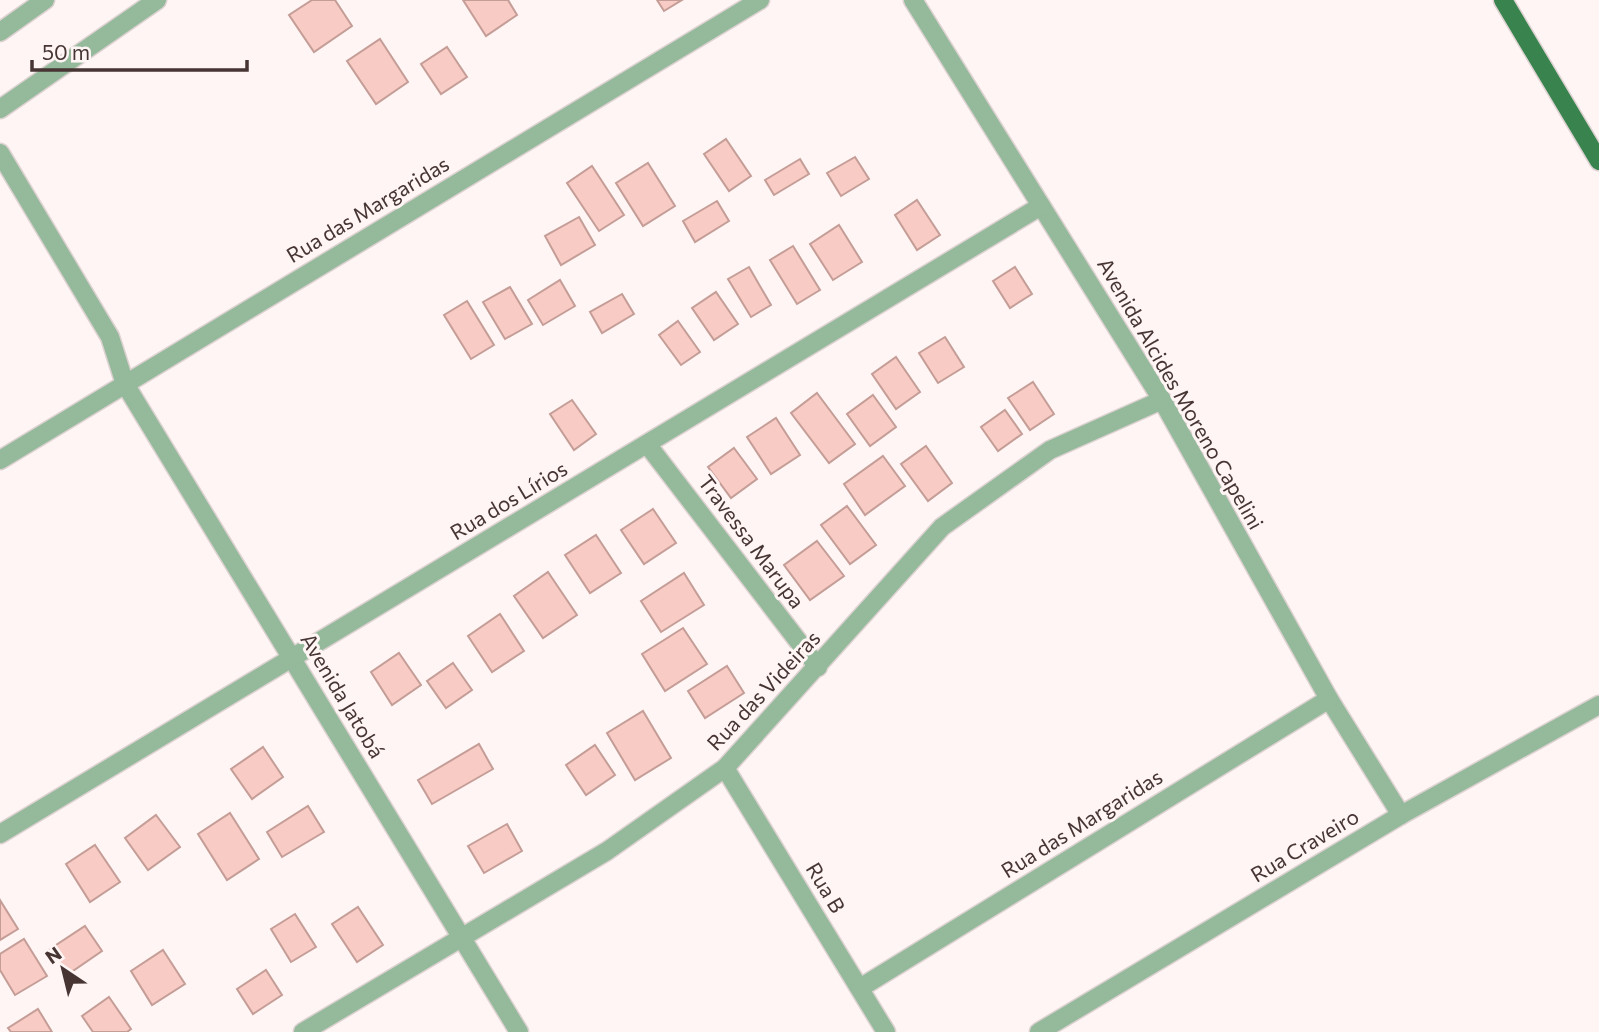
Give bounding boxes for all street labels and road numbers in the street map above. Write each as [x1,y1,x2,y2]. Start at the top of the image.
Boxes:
street label: Rua das Margaridas [281,150,453,267]
street label: Avenida Alcides Moreno Capelini [1093,253,1269,533]
street label: Rua dos Lírios [445,455,571,544]
street label: Travessa Marupa [694,469,811,613]
street label: Rua das Videiras [701,625,825,755]
street label: Avenida Jatobá [296,628,390,762]
street label: Rua das Margaridas [996,763,1166,882]
street label: Rua Craveiro [1246,803,1363,887]
street label: Rua B [802,858,851,917]

